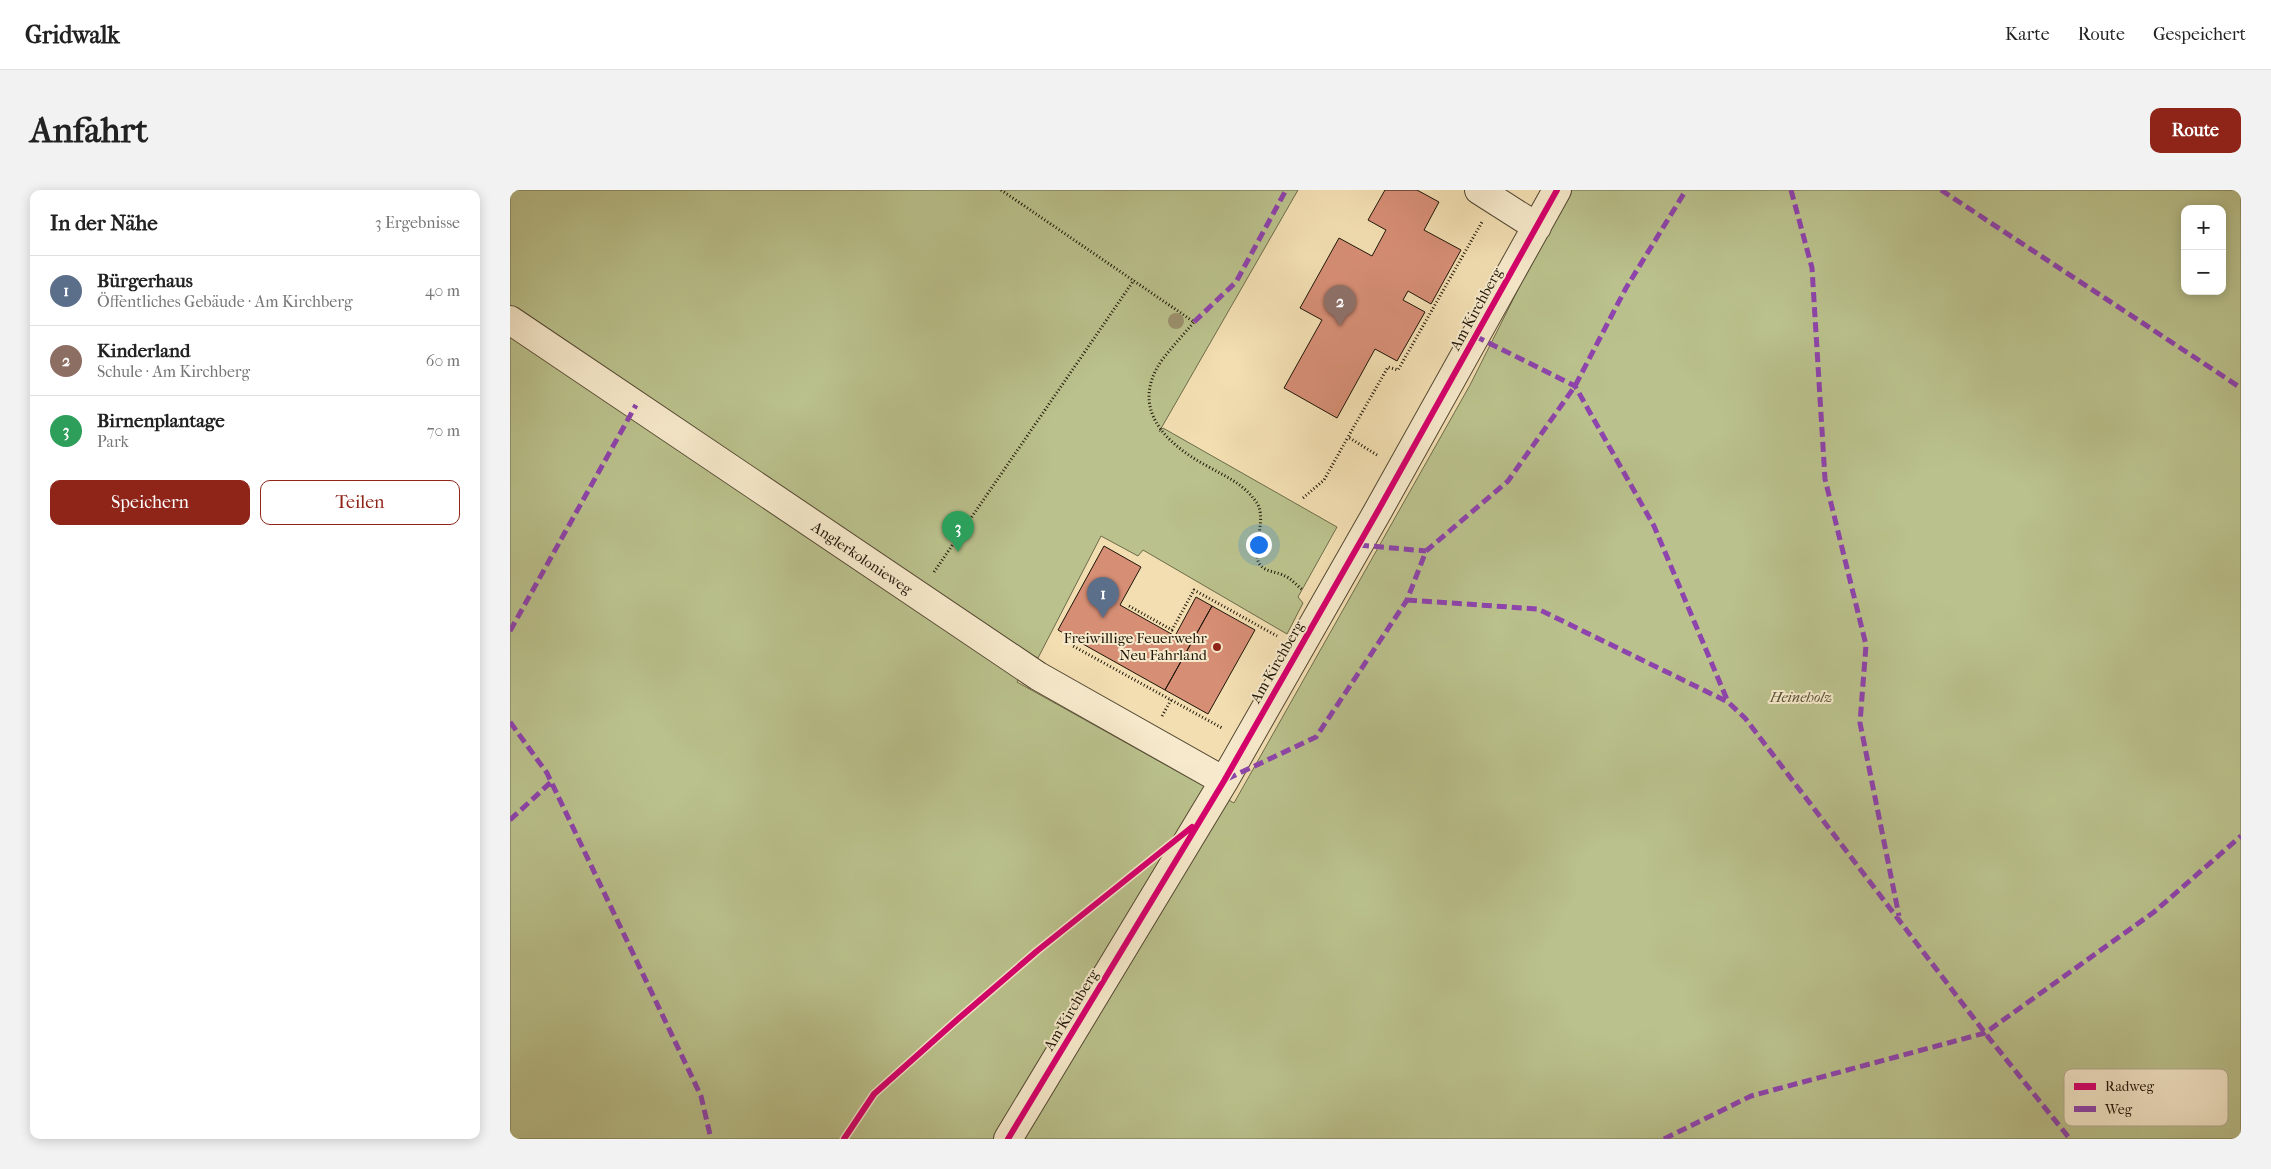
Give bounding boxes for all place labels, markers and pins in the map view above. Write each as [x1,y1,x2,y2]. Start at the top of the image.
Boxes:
pin: 2 [1324,285,1356,326]
pin: 3 [942,511,974,552]
pin: 1 [1087,577,1119,618]
place label: Freiwillige Feuerwehr Neu Fahrland [1063,629,1208,664]
marker: Freiwillige Feuerwehr Neu Fahrland [1211,641,1223,653]

